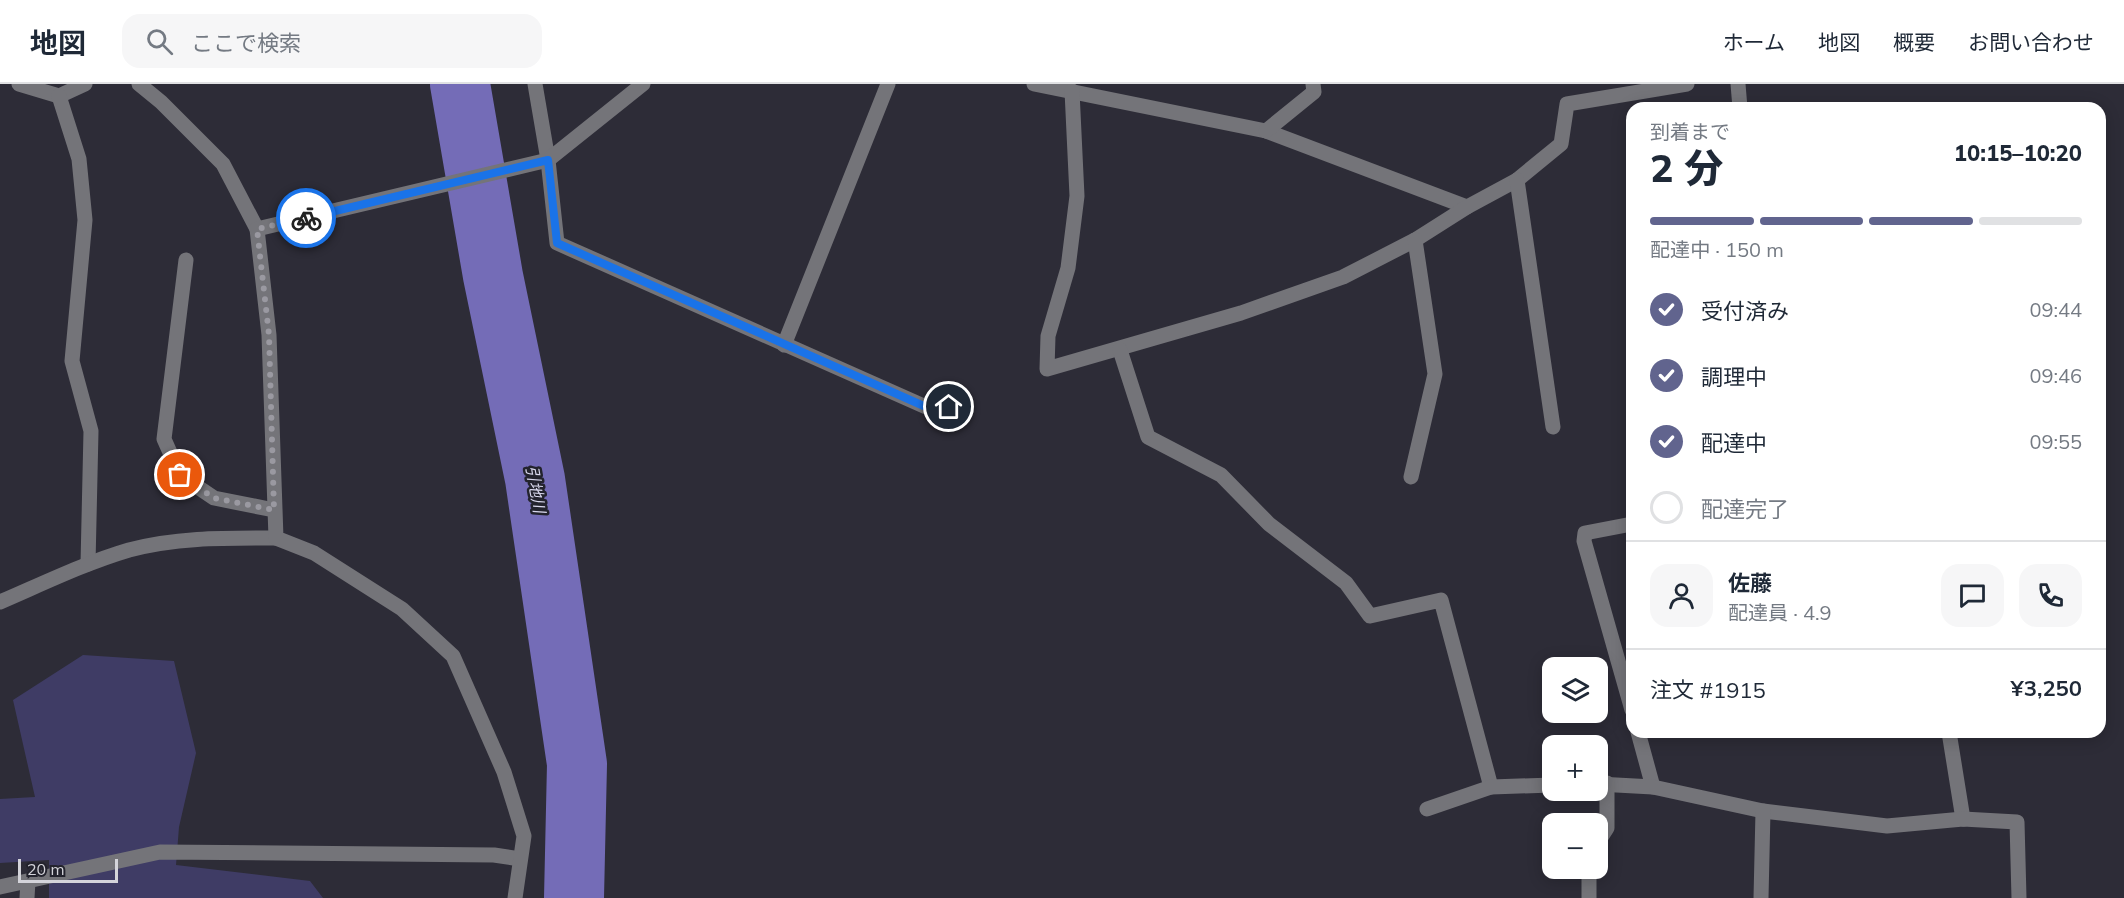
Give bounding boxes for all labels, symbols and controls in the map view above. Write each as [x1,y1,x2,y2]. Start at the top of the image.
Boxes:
search box [122,14,542,68]
text: 地図 [30,25,86,60]
icon: search [143,25,176,58]
text: ここで検索 [191,29,301,57]
text: ホーム [1723,29,1785,55]
text: 地図 [1818,29,1860,55]
text: 概要 [1893,29,1935,55]
text: お問い合わせ [1968,29,2094,55]
text: 到着まで [1650,119,1730,144]
text: 10:15–10:20 [1954,139,2082,167]
text: 2 分 [1650,143,1723,192]
courier [276,188,336,248]
icon: bike [290,202,323,235]
text: 配達中 · 150 m [1650,237,1784,262]
icon: check [1650,293,1683,326]
text: 受付済み [1701,297,1789,325]
text: 09:44 [2029,297,2082,322]
icon: check [1650,359,1683,392]
text: 調理中 [1701,363,1767,391]
text: 09:46 [2029,363,2082,388]
pin [923,381,974,432]
icon: home [932,390,965,423]
icon: check [1650,425,1683,458]
text: 配達中 [1701,429,1767,457]
text: 09:55 [2029,429,2082,454]
pin [154,449,205,500]
icon: bag [163,458,196,491]
water label: 引地川 [522,464,550,516]
text: 配達完了 [1701,495,1789,523]
button: person [1650,564,1713,627]
button: chat [1941,564,2004,627]
button: phone [2019,564,2082,627]
text: 佐藤 [1728,569,1772,597]
text: 配達員 · 4.9 [1728,600,1832,625]
map controls [1542,657,1608,879]
button: layers [1542,657,1608,723]
text: ¥3,250 [2011,674,2082,702]
text: 注文 #1915 [1650,676,1766,704]
button: + [1542,735,1608,801]
button: − [1542,813,1608,879]
scale bar [18,856,118,884]
text: 20 m [27,859,64,879]

